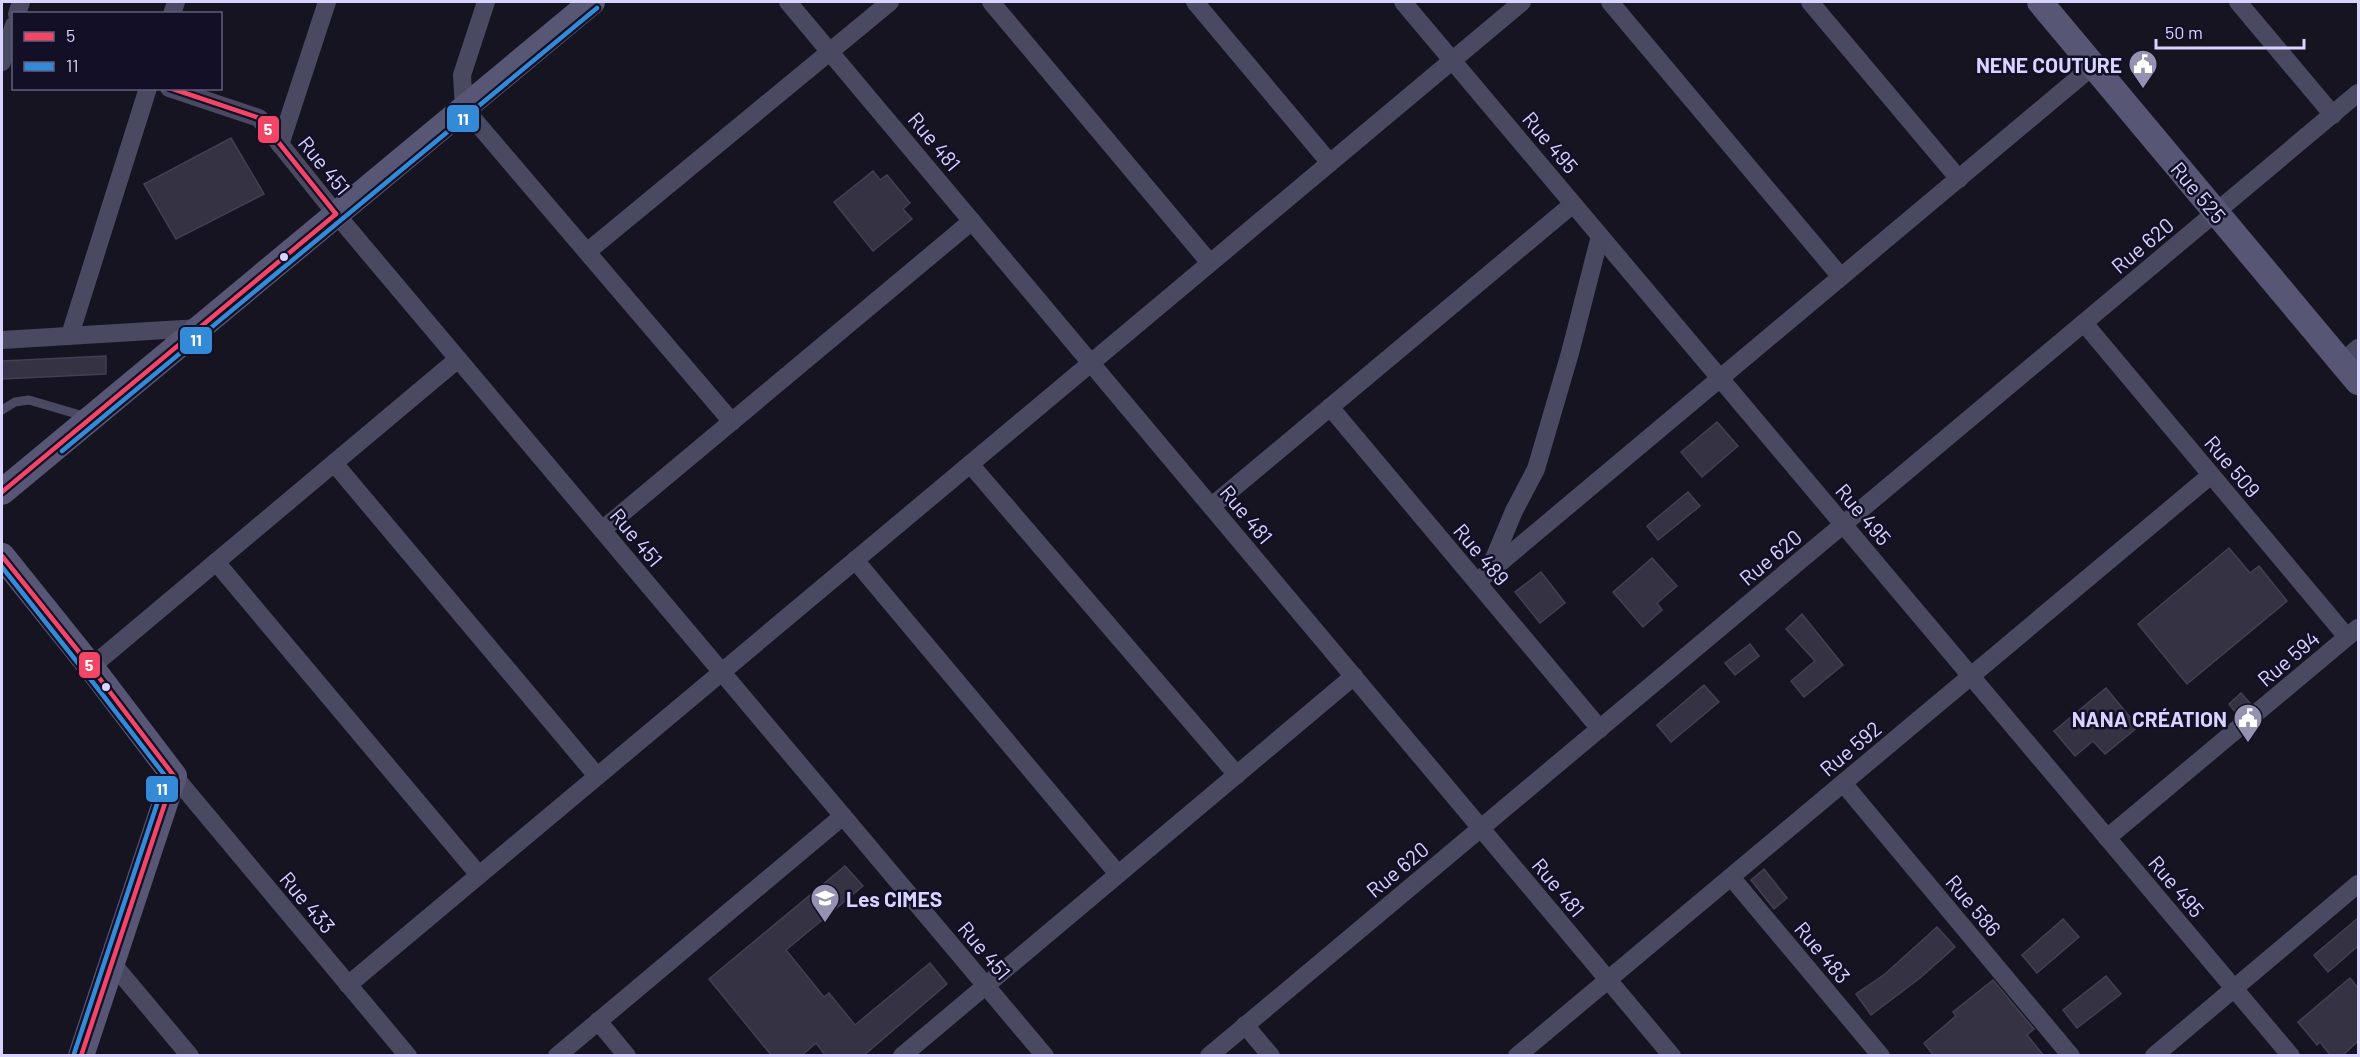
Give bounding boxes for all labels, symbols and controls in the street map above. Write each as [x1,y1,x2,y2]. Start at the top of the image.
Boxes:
legend [12,12,222,90]
scale bar [2156,12,2304,50]
text: 50 m [2165,21,2203,43]
text: 5 [66,24,75,46]
public building icon: NENE COUTURE [2127,48,2159,90]
place label: NENE COUTURE [1976,52,2122,77]
text: 11 [66,54,79,76]
line badge: 11 [446,104,480,133]
street label: Rue 495 [1518,106,1584,178]
street label: Rue 481 [903,107,967,175]
text: 11 [457,109,469,128]
line badge: 5 [257,115,280,144]
text: 5 [264,119,273,138]
street label: Rue 451 [294,130,356,200]
street label: Rue 525 [2166,156,2232,228]
street label: Rue 620 [2106,212,2178,278]
unlabelled marker [278,251,290,263]
line badge: 11 [179,326,213,355]
text: 11 [190,330,202,349]
street label: Rue 509 [2200,430,2266,502]
street label: Rue 495 [1831,478,1897,550]
street label: Rue 481 [1215,480,1279,548]
street label: Rue 451 [605,503,669,571]
street label: Rue 489 [1449,518,1515,590]
street label: Rue 620 [1734,524,1806,590]
street label: Rue 594 [2252,625,2324,691]
line badge: 5 [78,651,101,679]
text: 5 [85,655,94,674]
unlabelled marker [100,681,112,693]
public building icon: NANA CRÉATION [2232,702,2264,744]
place label: NANA CRÉATION [2072,706,2227,731]
street label: Rue 592 [1814,715,1886,781]
line badge: 11 [145,775,179,803]
text: 11 [156,779,168,798]
street label: Rue 620 [1361,836,1433,902]
street label: Rue 495 [2144,850,2210,922]
street label: Rue 481 [1527,853,1591,921]
street label: Rue 433 [275,866,341,938]
street label: Rue 586 [1941,869,2007,941]
school or university icon: Les CIMES [809,882,841,924]
place label: Les CIMES [846,886,942,911]
street label: Rue 451 [953,916,1017,984]
street label: Rue 483 [1790,916,1856,988]

